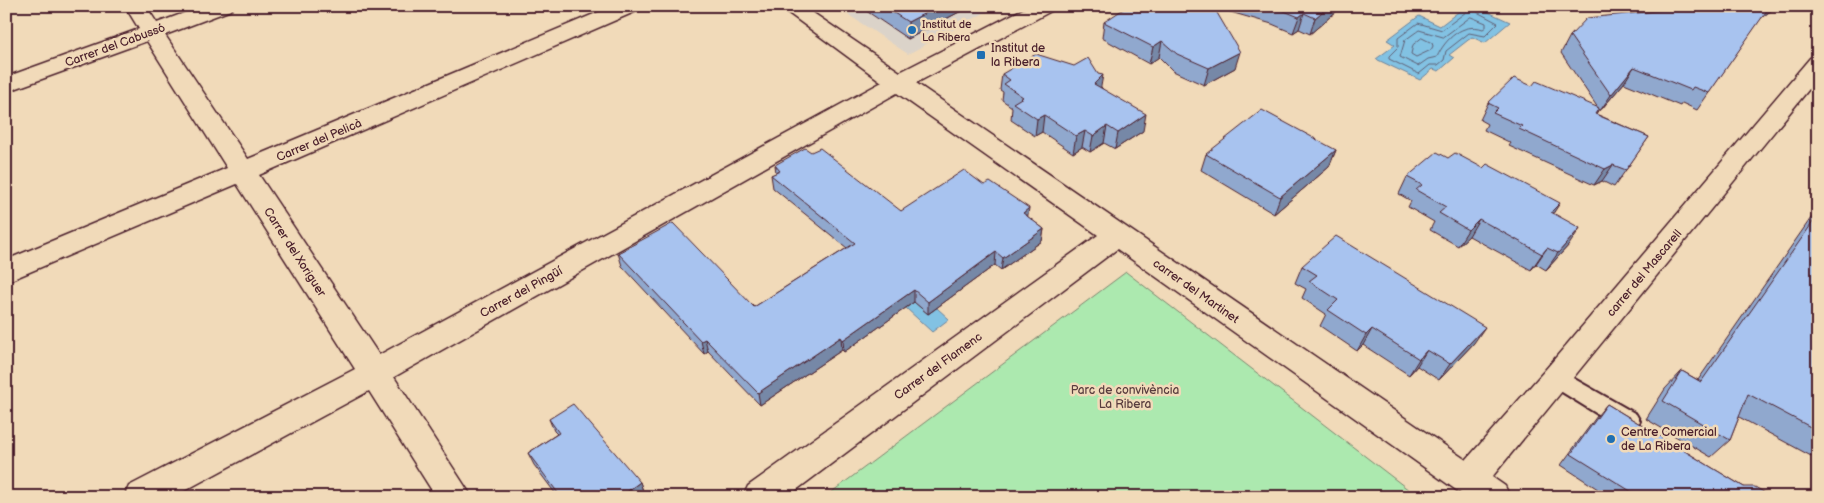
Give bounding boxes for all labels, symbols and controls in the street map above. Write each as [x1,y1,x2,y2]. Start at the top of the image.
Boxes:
place label: Institut de La Ribera [922,18,972,44]
street label: Carrer del Cabussó [63,20,168,71]
marker: Institut de La Ribera [906,24,918,36]
place label: Institut de la Ribera [991,41,1045,70]
marker: Institut de la Ribera [975,49,987,61]
street label: Carrer del Pelicà [274,116,364,165]
street label: Carrer del Xoriguer [260,205,329,300]
street label: carrer del Mascarell [1604,227,1685,320]
street label: carrer del Martinet [1150,256,1242,327]
street label: Carrer del Pingüí [477,264,565,321]
street label: Carrer del Flamenc [891,329,985,403]
park label: Parc de convivència La Ribera [1071,383,1179,412]
place label: Centre Comercial de La Ribera [1621,425,1717,454]
marker: Centre Comercial de La Ribera [1605,433,1617,445]

